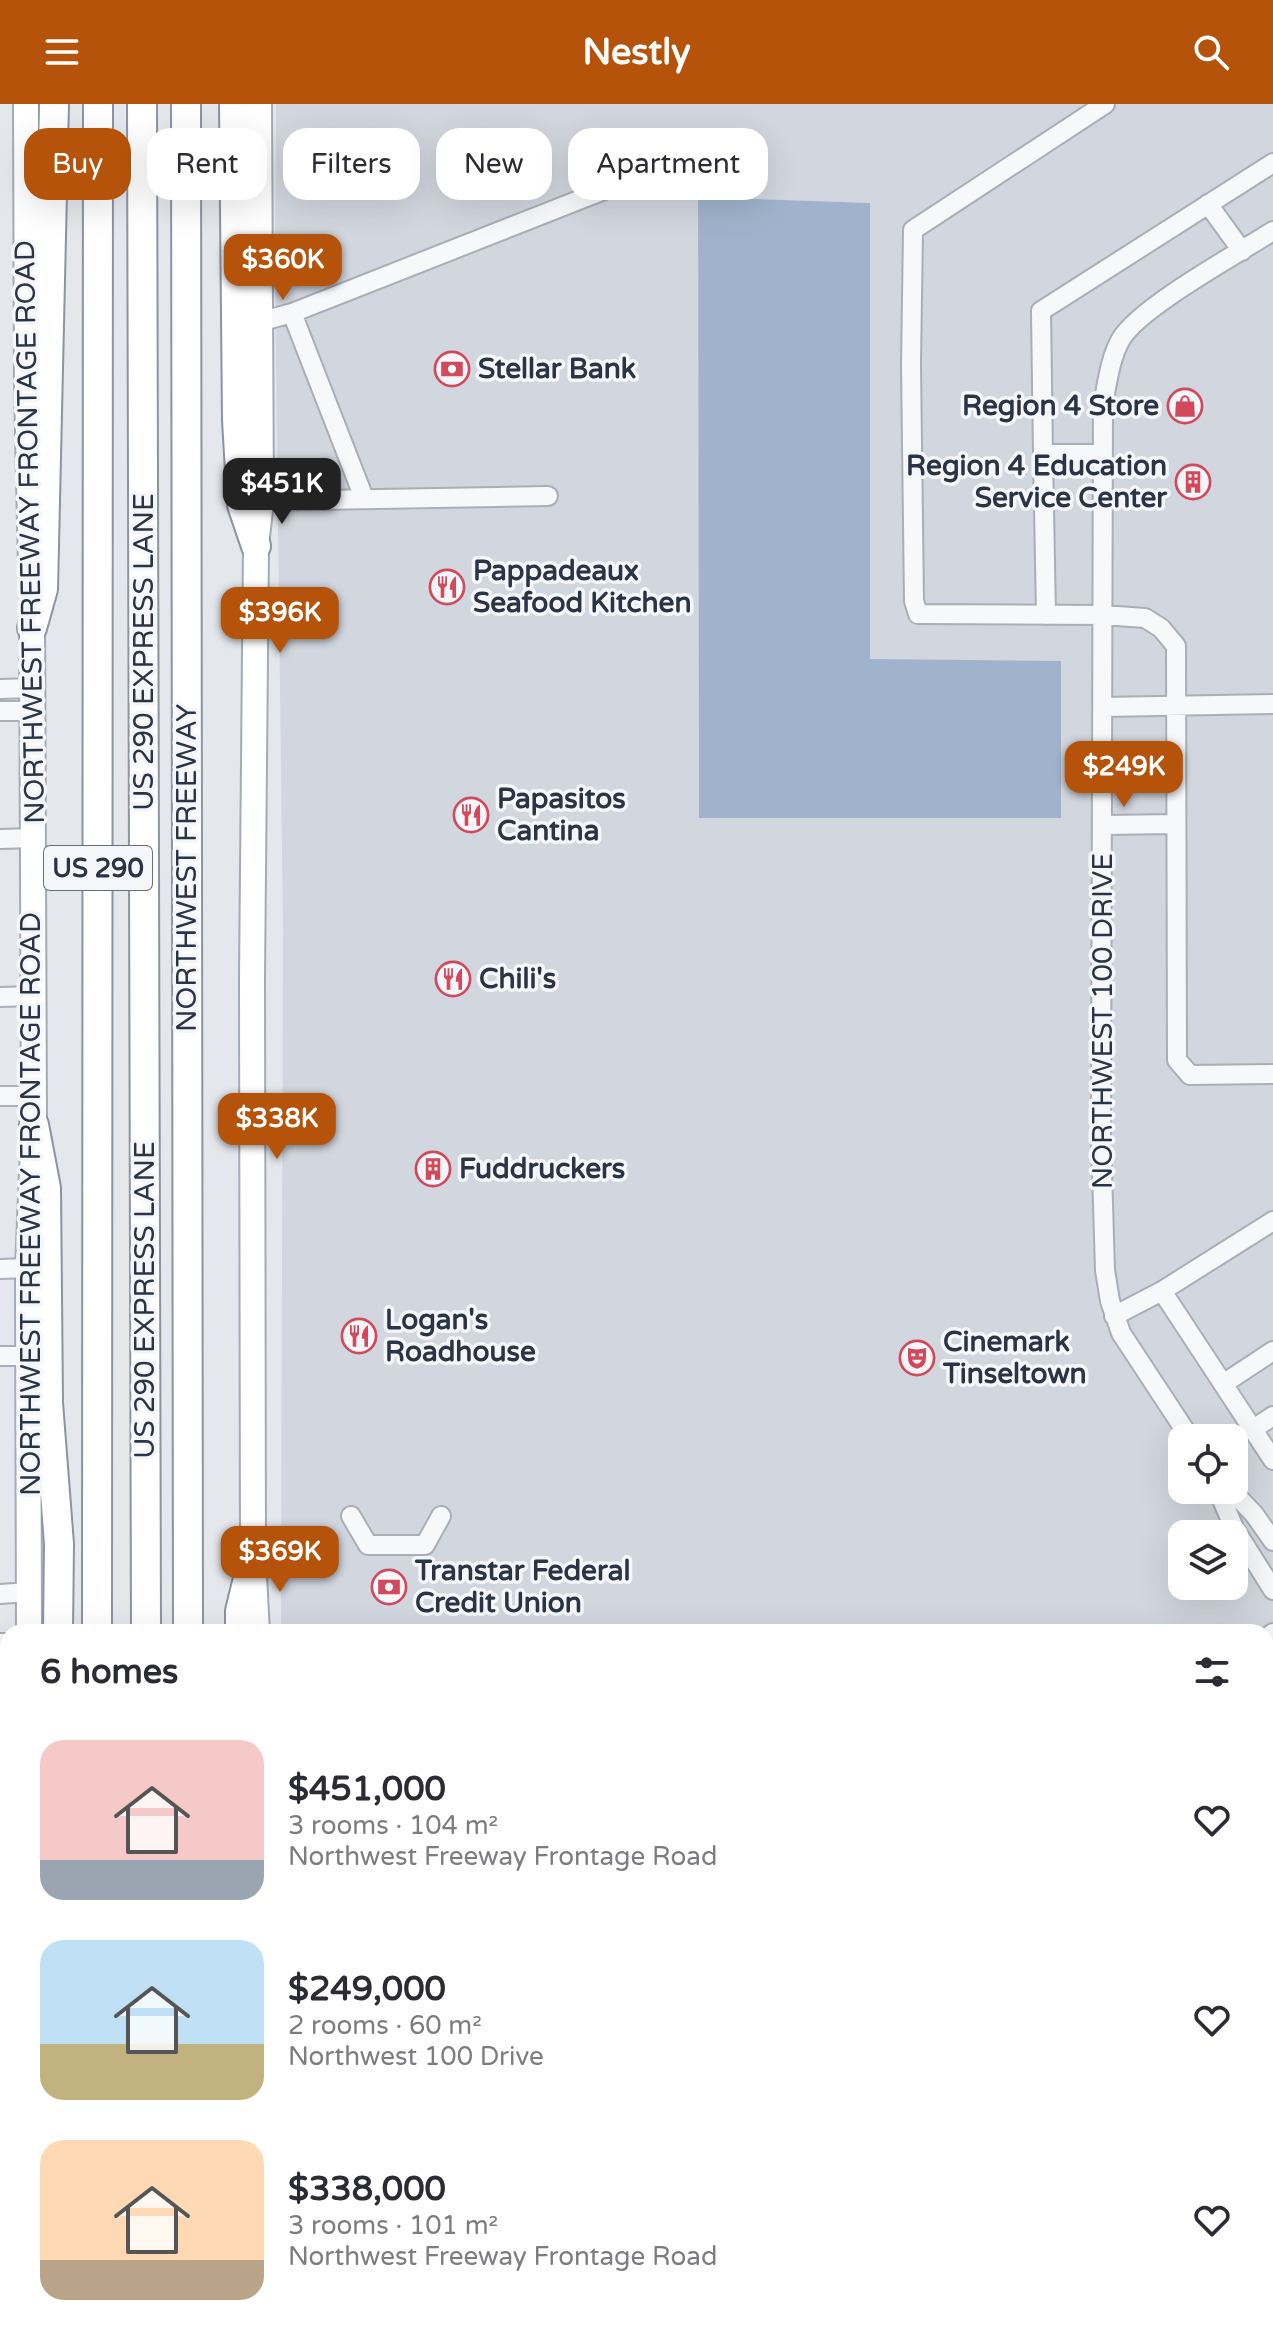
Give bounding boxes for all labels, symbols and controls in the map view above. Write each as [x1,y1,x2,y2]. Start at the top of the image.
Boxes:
icon: menu [40,30,84,74]
icon: search [1189,30,1233,74]
text: Nestly [583,31,690,74]
chip: Buy [24,128,131,200]
chip: Rent [147,128,267,200]
chip: Filters [283,128,420,200]
chip: New [436,128,552,200]
chip: Apartment [568,128,768,200]
pin: $360K [227,234,339,302]
street label: NORTHWEST FREEWAY FRONTAGE ROAD [8,240,52,824]
text: $360K [242,244,324,275]
bank icon: Stellar Bank [433,350,471,388]
place label: Stellar Bank [478,352,636,386]
shop icon: Region 4 Store [1166,387,1204,425]
place label: Region 4 Store [962,389,1159,423]
place label: Region 4 Education Service Center [906,449,1168,515]
pin: $451K [226,458,338,526]
building icon: Region 4 Education Service Center [1174,463,1212,501]
text: $451K [241,468,323,499]
street label: US 290 EXPRESS LANE [127,493,161,811]
place label: Pappadeaux Seafood Kitchen [473,554,691,620]
restaurant icon: Pappadeaux Seafood Kitchen [428,568,466,606]
pin: $396K [224,587,336,655]
text: $396K [239,597,321,628]
street label: NORTHWEST FREEWAY [170,704,204,1032]
pin: $249K [1068,741,1180,809]
text: $249K [1083,751,1165,782]
place label: Papasitos Cantina [497,782,626,848]
restaurant icon: Papasitos Cantina [452,796,490,834]
road number: US 290 [44,846,152,890]
street label: NORTHWEST 100 DRIVE [1086,853,1120,1189]
street label: NORTHWEST FREEWAY FRONTAGE ROAD [14,912,48,1496]
restaurant icon: Chili's [434,960,472,998]
place label: Chili's [479,962,556,996]
pin: $338K [221,1093,333,1161]
text: $338K [236,1103,318,1134]
street label: US 290 EXPRESS LANE [128,1141,162,1459]
building icon: Fuddruckers [414,1150,452,1188]
place label: Fuddruckers [459,1152,625,1186]
place label: Logan's Roadhouse [385,1303,536,1369]
restaurant icon: Logan's Roadhouse [340,1317,378,1355]
place label: Cinemark Tinseltown [942,1325,1087,1391]
theatre icon: Cinemark Tinseltown [898,1339,936,1377]
map controls [1168,1424,1248,1600]
button: locate [1168,1424,1248,1504]
button: layers [1168,1520,1248,1600]
pin: $369K [224,1526,336,1594]
text: $369K [239,1536,321,1567]
place label: Transtar Federal Credit Union [414,1554,630,1620]
bank icon: Transtar Federal Credit Union [370,1568,408,1606]
icon: filters [1190,1650,1234,1694]
text: 6 homes [40,1652,178,1693]
text: $451,000 [288,1769,446,1810]
icon: home [104,1772,200,1868]
icon: heart [1190,1798,1234,1842]
text: 3 rooms · 104 m² [288,1810,498,1841]
text: Northwest Freeway Frontage Road [288,1841,717,1872]
text: $249,000 [288,1969,446,2010]
icon: home [104,1972,200,2068]
icon: heart [1190,1998,1234,2042]
text: 2 rooms · 60 m² [288,2010,482,2041]
text: Northwest 100 Drive [288,2041,544,2072]
text: $338,000 [288,2169,446,2210]
icon: home [104,2172,200,2268]
icon: heart [1190,2198,1234,2242]
text: 3 rooms · 101 m² [288,2210,498,2241]
text: Northwest Freeway Frontage Road [288,2241,717,2272]

